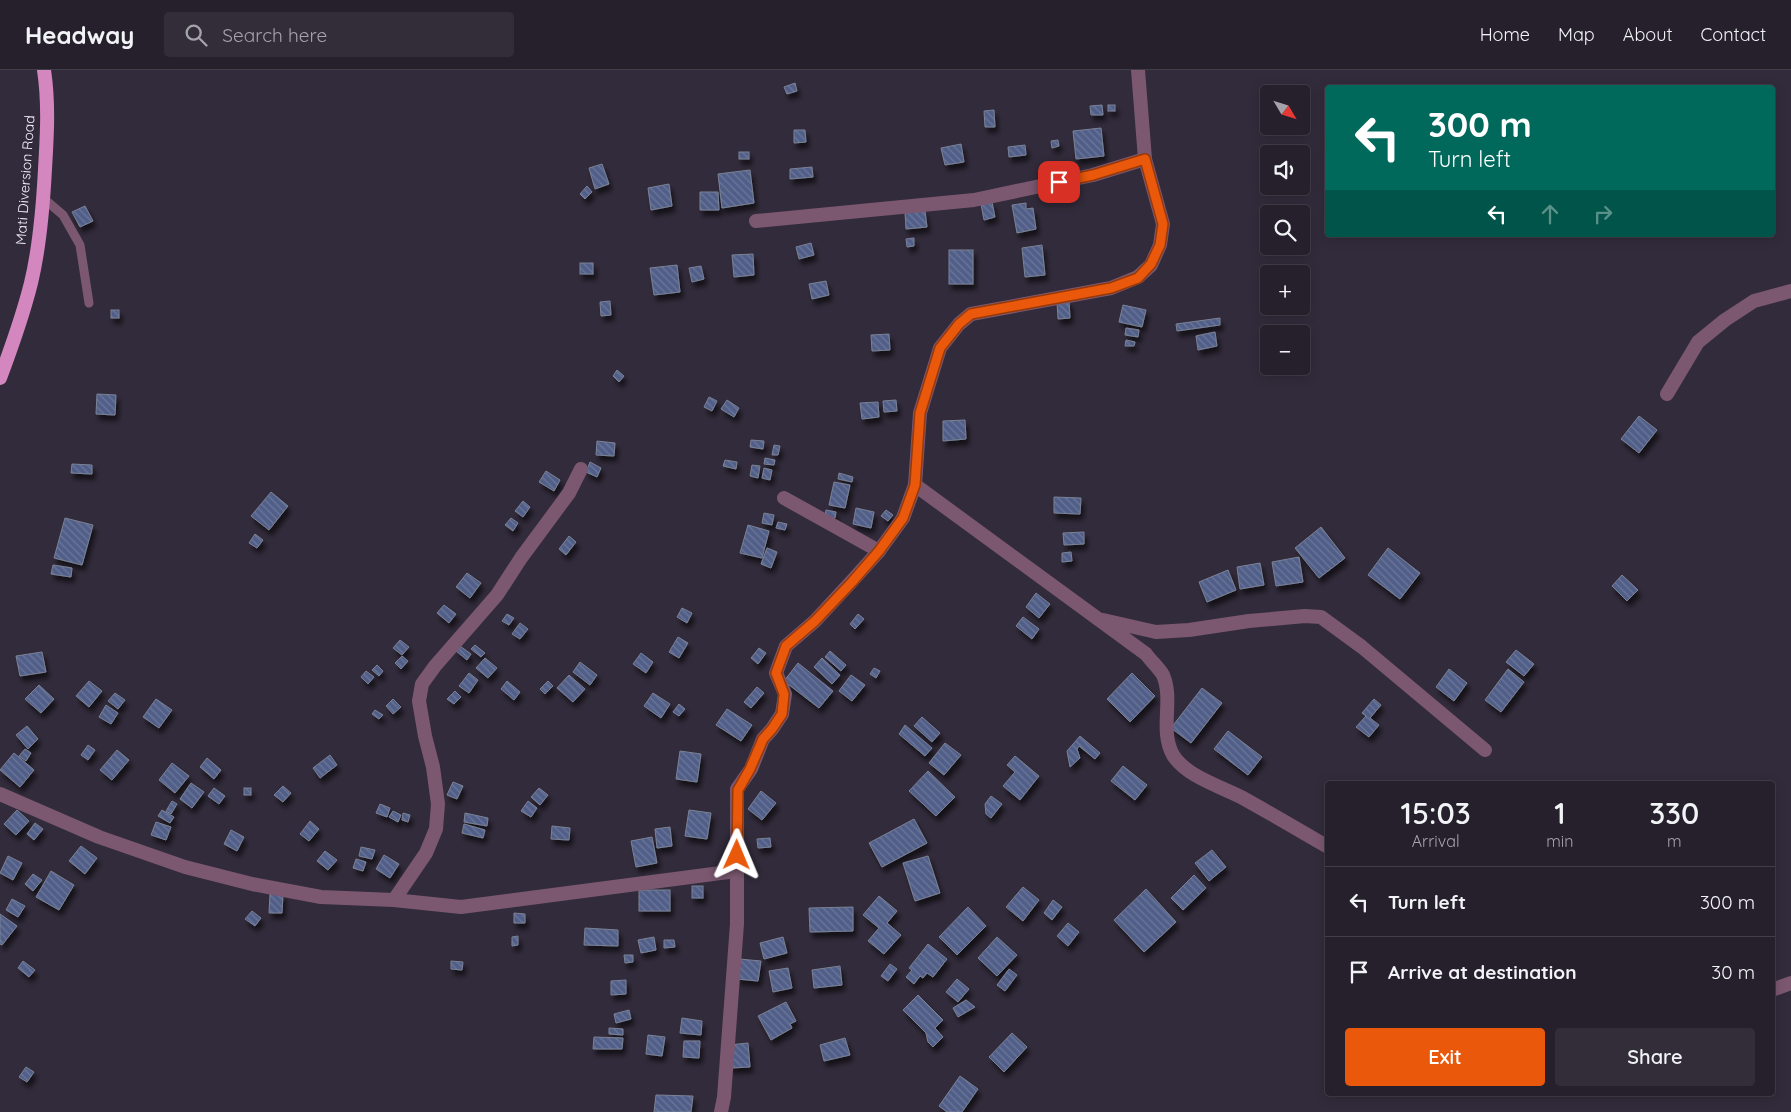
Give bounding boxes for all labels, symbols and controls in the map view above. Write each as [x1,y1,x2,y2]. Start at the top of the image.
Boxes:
search box [164,12,514,57]
text: Headway [25,20,134,50]
icon: search [182,21,210,49]
text: Search here [222,23,327,47]
text: Home [1480,23,1530,46]
text: Map [1558,23,1595,46]
text: About [1623,23,1673,46]
text: Contact [1701,23,1766,46]
north arrow [1260,85,1310,135]
map controls [1260,85,1310,375]
text: 300 m [1428,102,1532,146]
icon: left [1345,105,1410,170]
street label: Mati Diversion Road [11,115,39,245]
button: sound [1260,145,1310,195]
text: Turn left [1428,145,1511,173]
pin [1038,161,1080,203]
icon: arrive [1045,168,1073,196]
icon: left [1483,200,1511,228]
icon: ahead [1536,200,1564,228]
icon: right [1589,200,1617,228]
button: search [1260,205,1310,255]
button: + [1260,265,1310,315]
button: − [1260,325,1310,375]
text: 15:03 [1401,794,1471,832]
text: 1 [1554,794,1566,832]
text: 330 [1649,794,1699,832]
position arrow [710,828,762,880]
text: Arrival [1412,831,1460,851]
text: min [1546,831,1574,851]
text: m [1667,831,1682,851]
icon: left [1345,888,1373,916]
text: Turn left [1388,890,1466,914]
text: 300 m [1700,890,1755,914]
icon: arrive [1345,958,1373,986]
text: Arrive at destination [1388,960,1577,984]
text: 30 m [1711,960,1755,984]
button: Exit [1345,1028,1545,1086]
button: Share [1555,1028,1755,1086]

